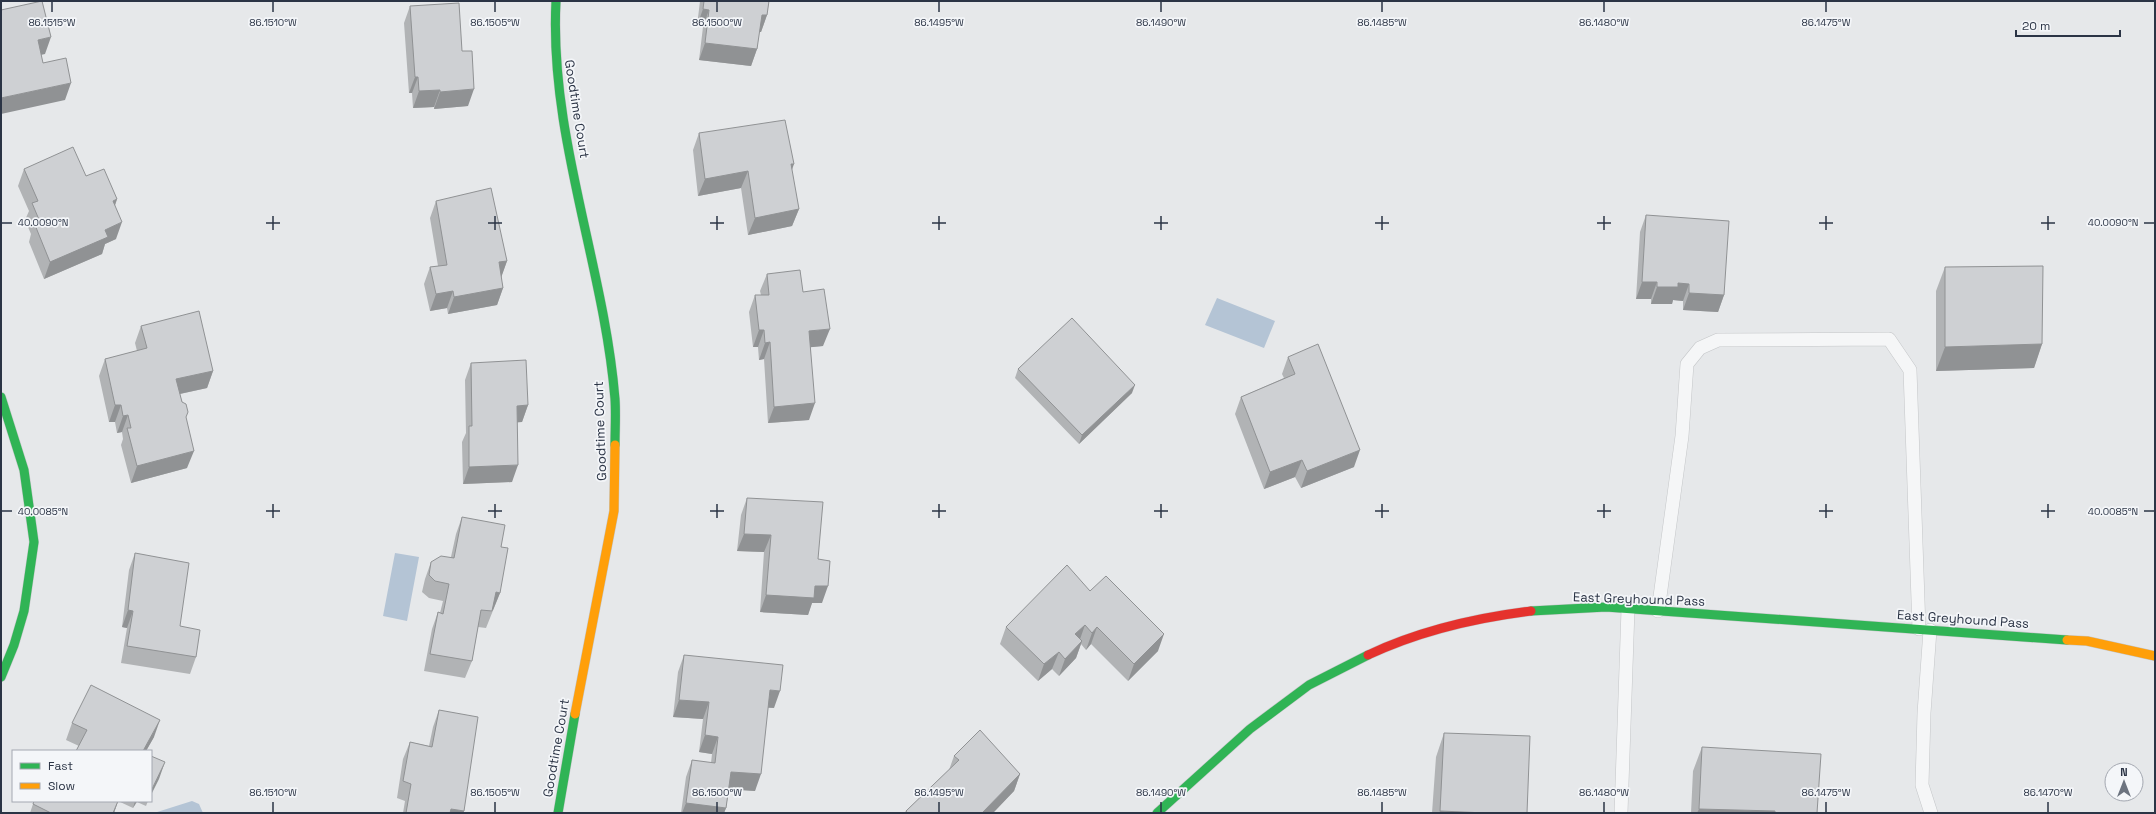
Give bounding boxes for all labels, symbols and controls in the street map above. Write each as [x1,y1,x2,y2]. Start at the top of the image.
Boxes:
scale bar [2016,12,2120,38]
text: 86.1515°W [28,16,76,29]
text: 86.1510°W [249,16,297,29]
text: 86.1505°W [470,16,520,29]
text: 86.1500°W [692,16,742,29]
text: 86.1495°W [914,16,964,29]
text: 86.1490°W [1136,16,1186,29]
text: 86.1485°W [1357,16,1407,29]
text: 86.1480°W [1579,16,1629,29]
text: 86.1475°W [1802,16,1851,29]
text: 20 m [2022,18,2050,34]
street label: Goodtime Court [561,58,593,160]
text: 40.0090°N [18,216,68,229]
text: 40.0090°N [2088,216,2138,229]
street label: Goodtime Court [590,381,610,481]
text: 40.0085°N [18,505,68,518]
text: 40.0085°N [2088,505,2138,518]
street label: East Greyhound Pass [1573,588,1705,610]
street label: East Greyhound Pass [1897,606,2030,632]
street label: Goodtime Court [539,697,573,799]
legend [12,750,152,802]
text: Fast [48,758,73,774]
north arrow [2104,762,2144,802]
text: N [2120,765,2128,779]
text: Slow [48,778,75,794]
text: 86.1510°W [249,786,297,799]
text: 86.1505°W [470,786,520,799]
text: 86.1500°W [692,786,742,799]
text: 86.1495°W [914,786,964,799]
text: 86.1490°W [1136,786,1186,799]
text: 86.1485°W [1357,786,1407,799]
text: 86.1480°W [1579,786,1629,799]
text: 86.1475°W [1802,786,1851,799]
text: 86.1470°W [2023,786,2073,799]

